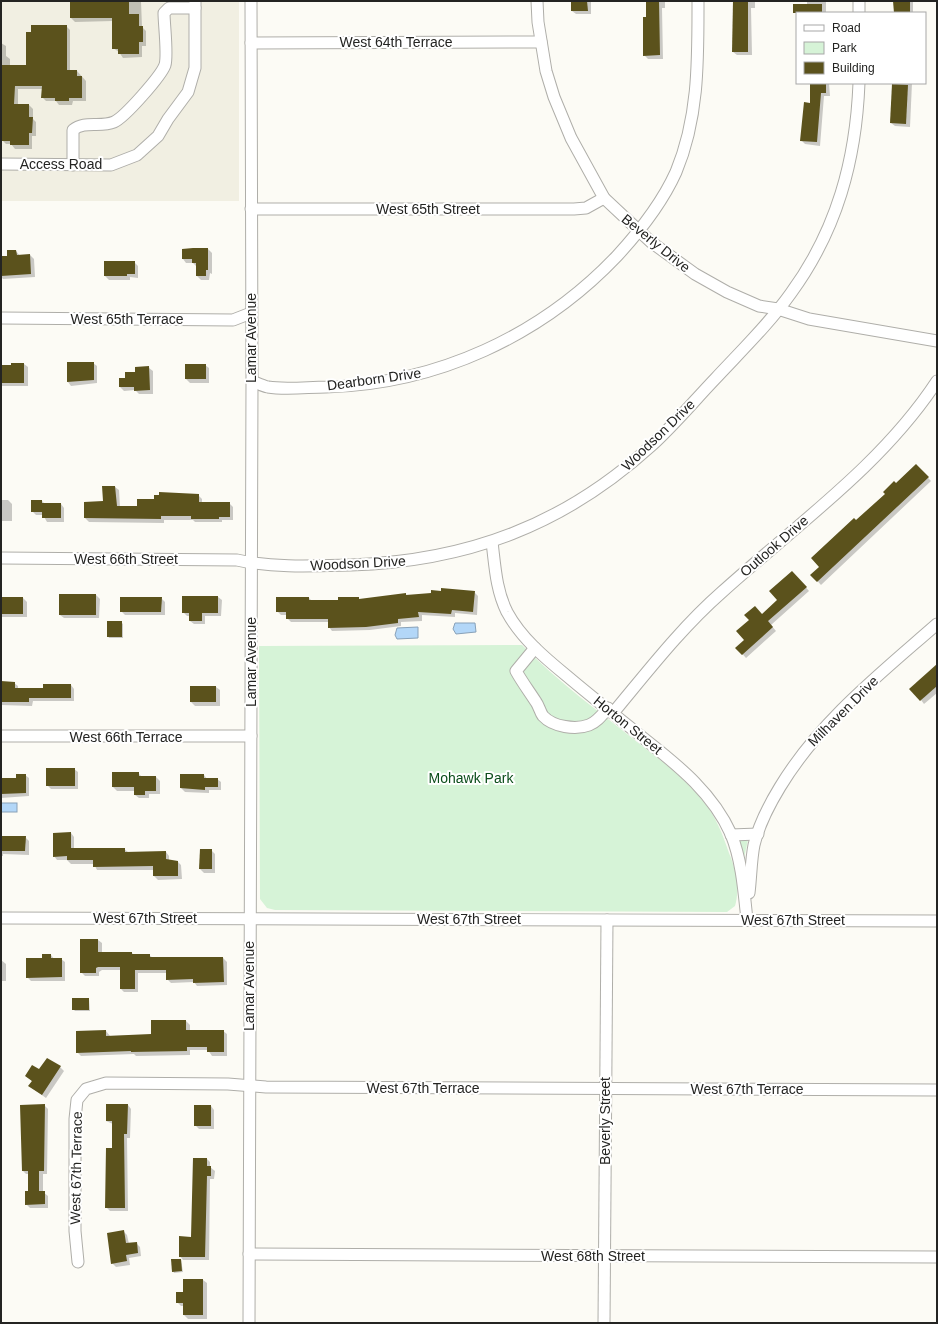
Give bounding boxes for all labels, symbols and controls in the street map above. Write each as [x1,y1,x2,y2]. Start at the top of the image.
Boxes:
legend [796,12,926,84]
text: Road [832,21,861,35]
street label: West 64th Terrace [339,34,453,50]
text: Park [832,41,858,55]
text: Building [832,61,875,75]
street label: Access Road [20,156,102,172]
street label: West 65th Street [376,201,480,217]
street label: Beverly Drive [619,211,694,276]
street label: Lamar Avenue [243,293,259,383]
street label: West 65th Terrace [70,311,184,327]
street label: Dearborn Drive [326,364,422,394]
street label: Woodson Drive [618,396,698,474]
street label: Outlook Drive [737,512,811,580]
street label: West 66th Street [74,551,178,567]
street label: Woodson Drive [310,553,406,573]
street label: Lamar Avenue [243,617,259,707]
street label: Milhaven Drive [805,672,882,749]
street label: Horton Street [591,693,665,757]
street label: West 66th Terrace [69,729,183,745]
park label: Mohawk Park [429,770,514,786]
street label: West 67th Street [93,910,197,926]
street label: West 67th Street [417,911,521,927]
street label: West 67th Street [741,912,845,928]
street label: Lamar Avenue [241,941,257,1031]
street label: Beverly Street [597,1077,613,1165]
street label: West 67th Terrace [366,1080,480,1096]
street label: West 67th Terrace [690,1081,804,1097]
street label: West 67th Terrace [67,1111,85,1225]
street label: West 68th Street [541,1248,645,1264]

